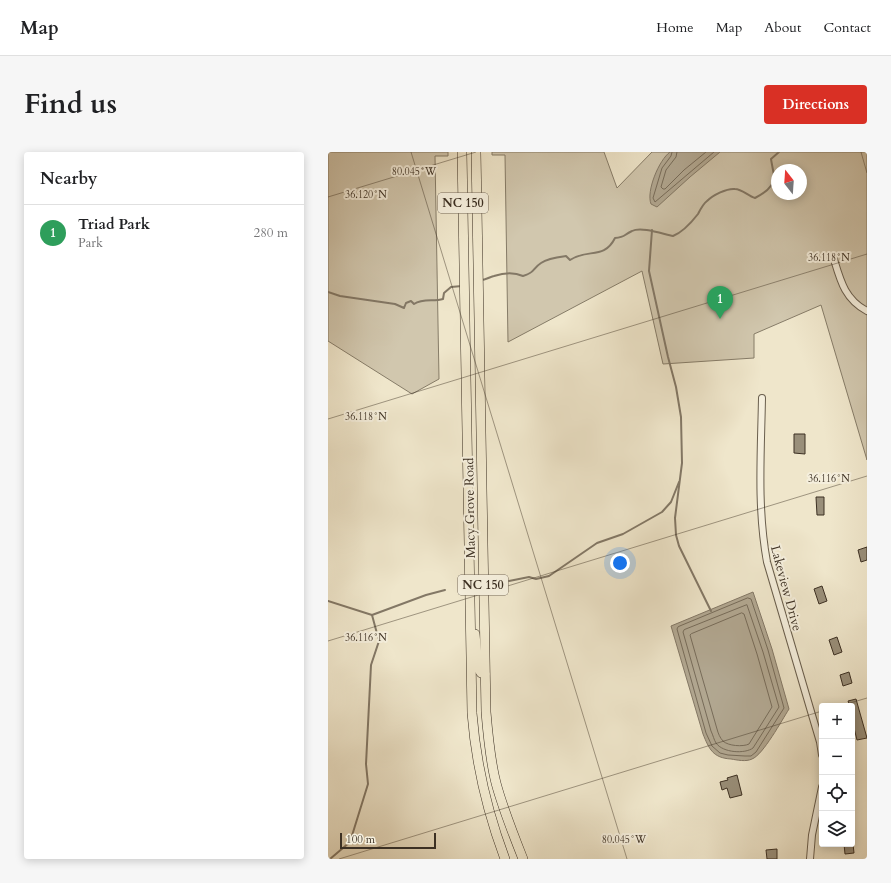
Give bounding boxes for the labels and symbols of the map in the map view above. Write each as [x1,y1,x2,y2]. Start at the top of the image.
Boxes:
north arrow [771,164,807,200]
text: 80.045°W [392,165,437,179]
text: 36.120°N [345,188,387,202]
road number: NC 150 [438,193,488,213]
text: 36.118°N [808,251,850,265]
pin: 1 [707,286,733,319]
text: 36.118°N [345,410,387,424]
street label: Macy Grove Road [460,457,480,559]
text: 36.116°N [808,472,850,486]
street label: Lakeview Drive [766,544,806,633]
your location [610,553,630,573]
road number: NC 150 [458,575,508,595]
text: 36.116°N [345,631,387,645]
scale bar [340,831,436,850]
text: 80.045°W [602,833,647,847]

